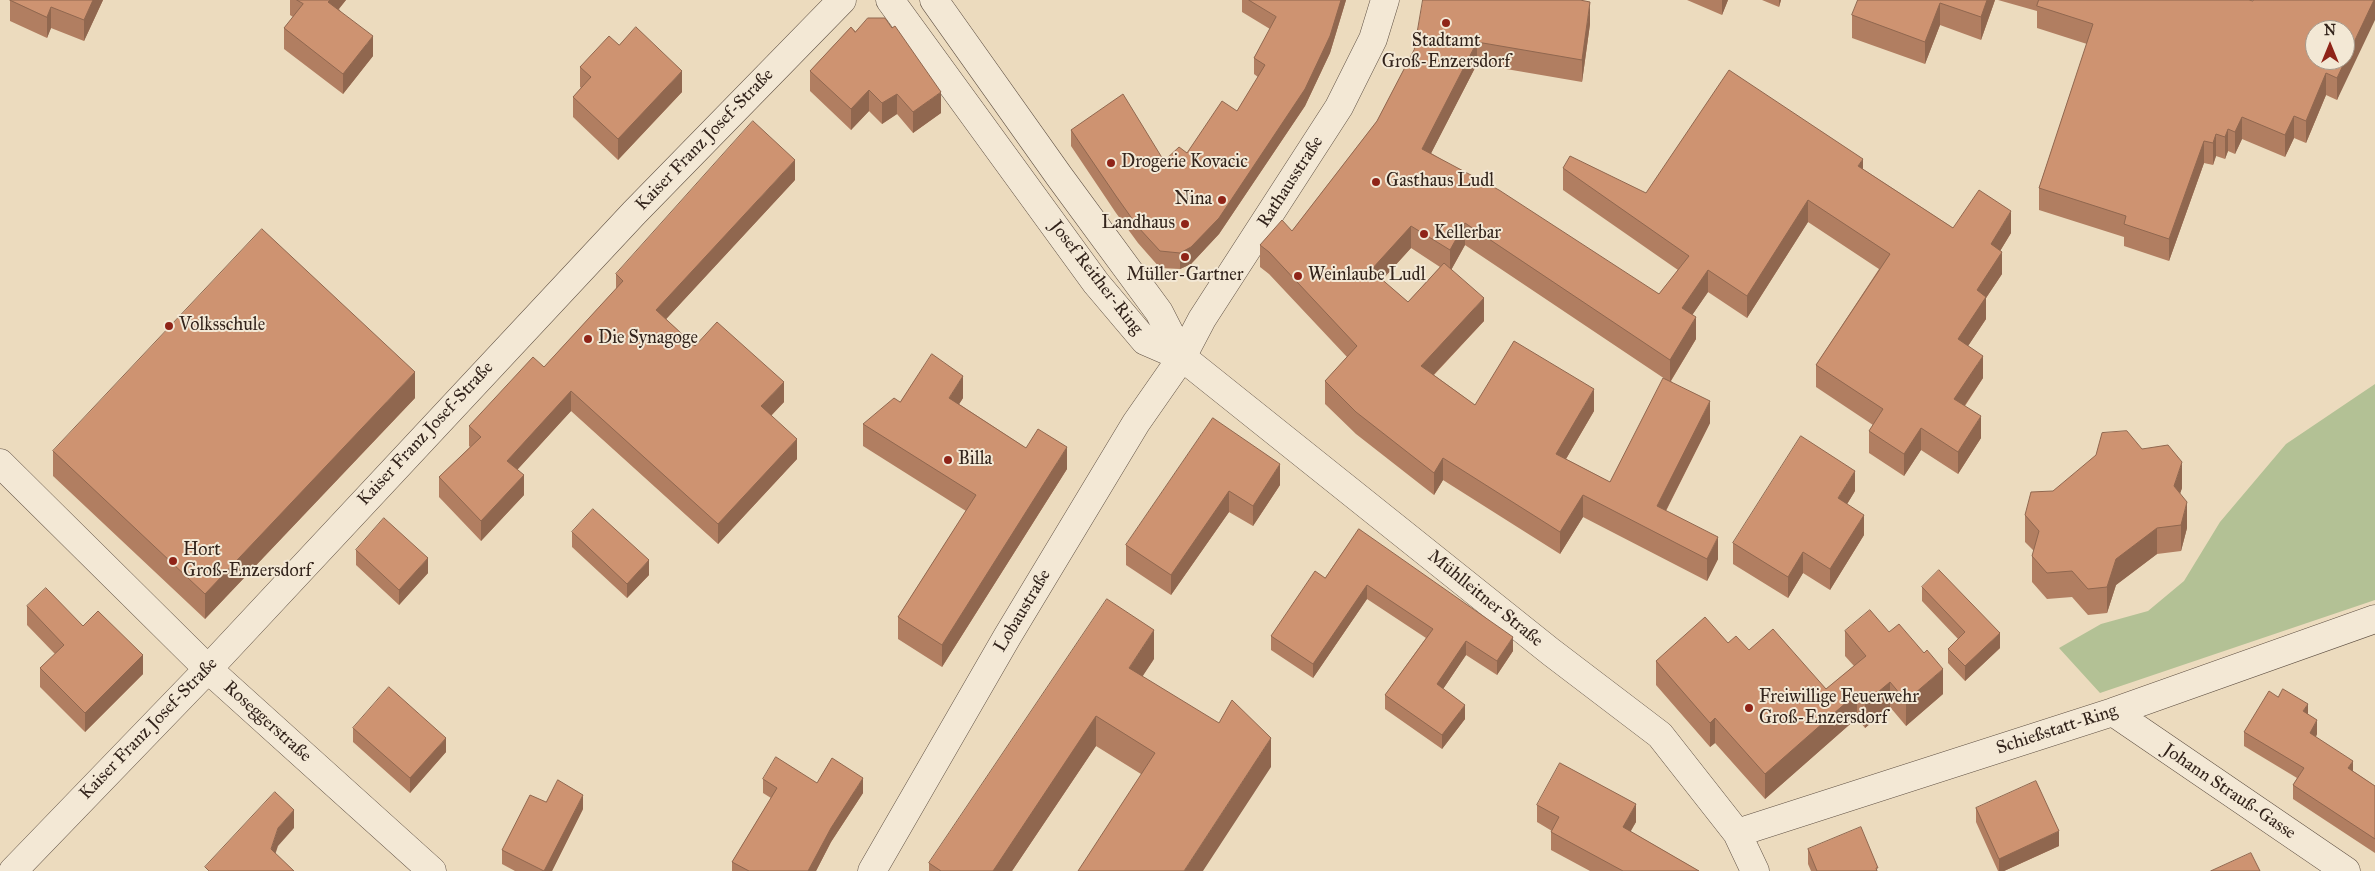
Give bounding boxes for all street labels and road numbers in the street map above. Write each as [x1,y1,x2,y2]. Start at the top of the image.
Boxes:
street label: Kaiser Franz Josef-Straße [632,64,778,216]
street label: Rathausstraße [1253,132,1329,232]
street label: Josef Reither-Ring [1045,217,1147,339]
street label: Kaiser Franz Josef-Straße [354,357,498,511]
street label: Mühlleitner Straße [1423,546,1547,652]
street label: Lobaustraße [990,566,1056,656]
street label: Kaiser Franz Josef-Straße [76,653,222,805]
street label: Roseggerstraße [219,677,315,767]
street label: Schießstatt-Ring [1994,700,2120,760]
street label: Johann Strauß-Gasse [2158,739,2300,845]

